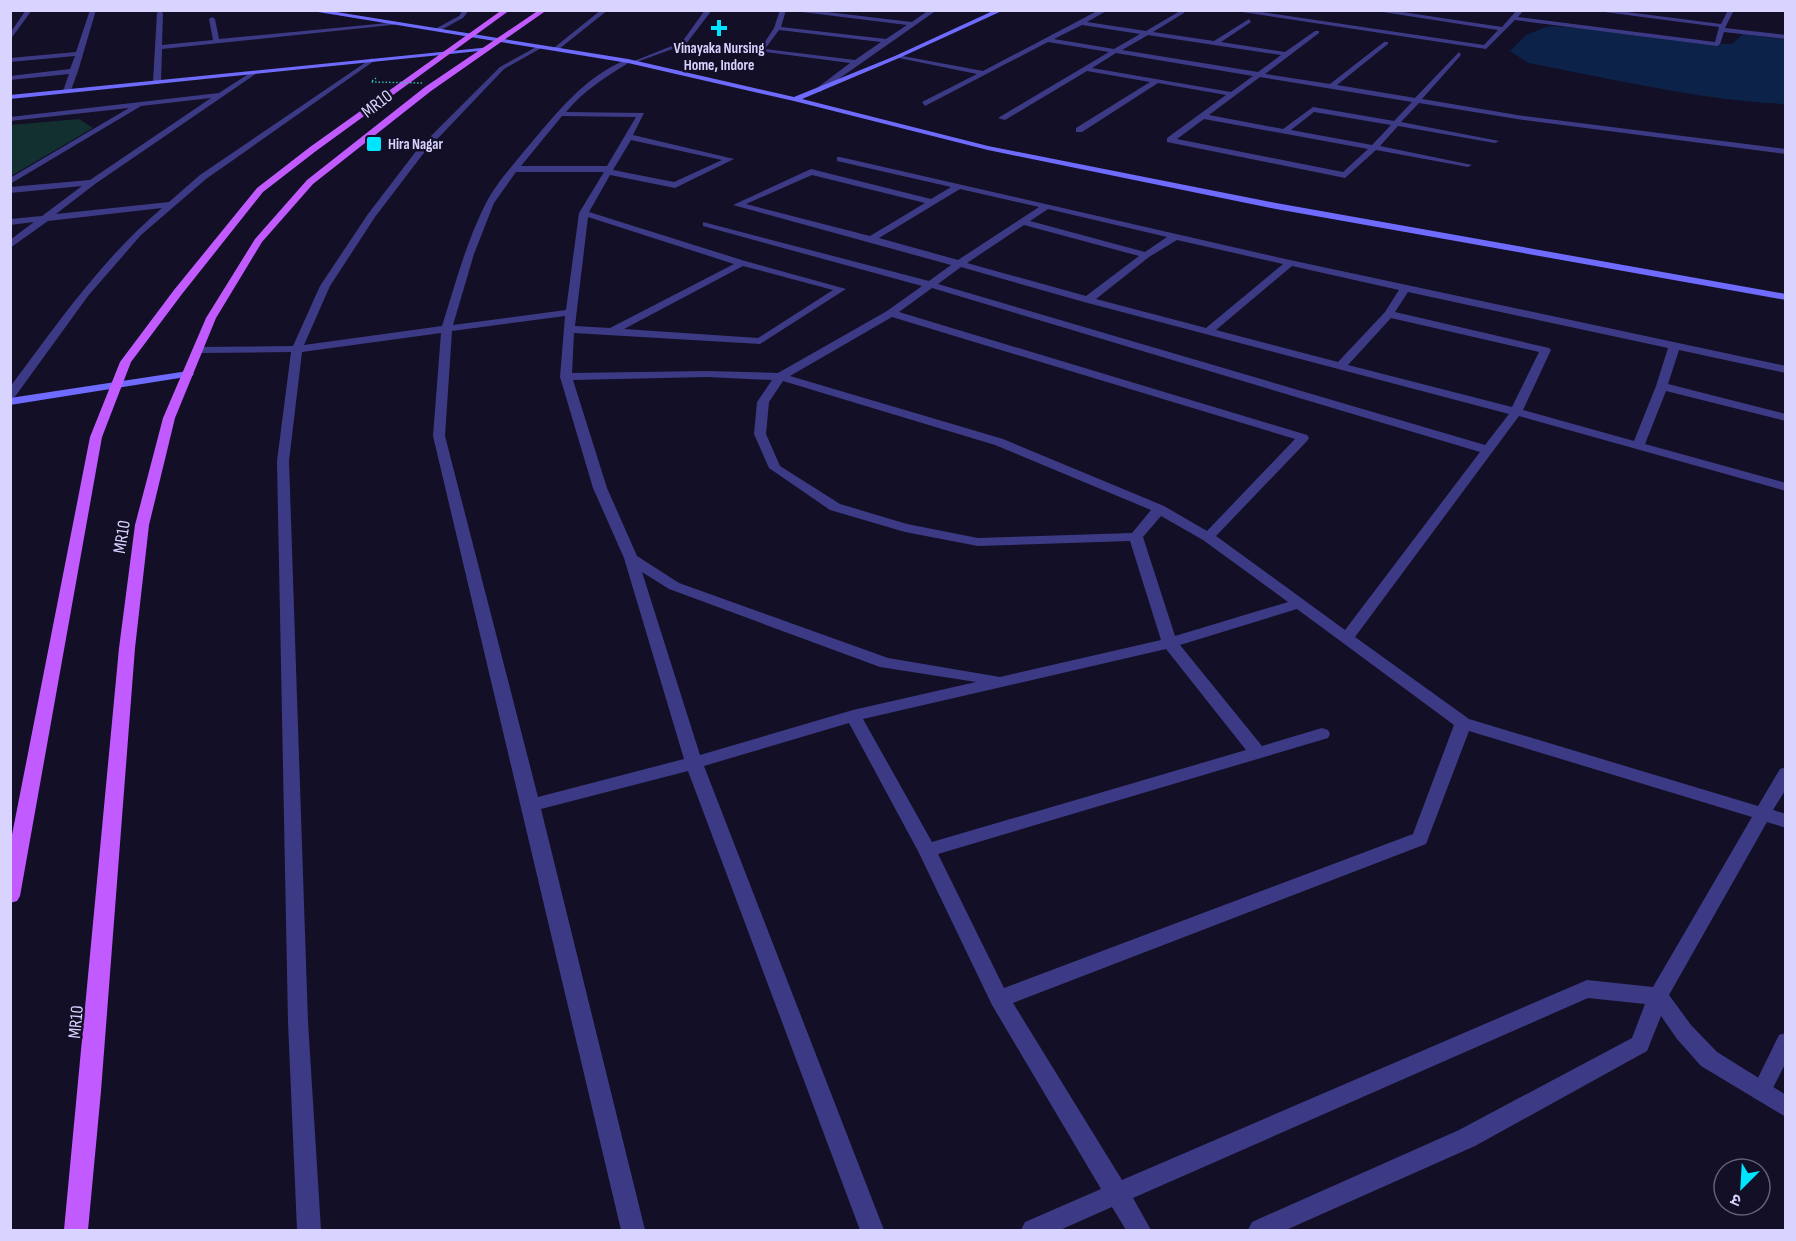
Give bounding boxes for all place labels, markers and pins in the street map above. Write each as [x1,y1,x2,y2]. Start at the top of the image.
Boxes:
marker: Vinayaka Nursing Home, Indore [710,19,728,37]
place label: Vinayaka Nursing Home, Indore [674,39,765,75]
marker: Hira Nagar [365,135,383,153]
place label: Hira Nagar [388,135,443,154]

